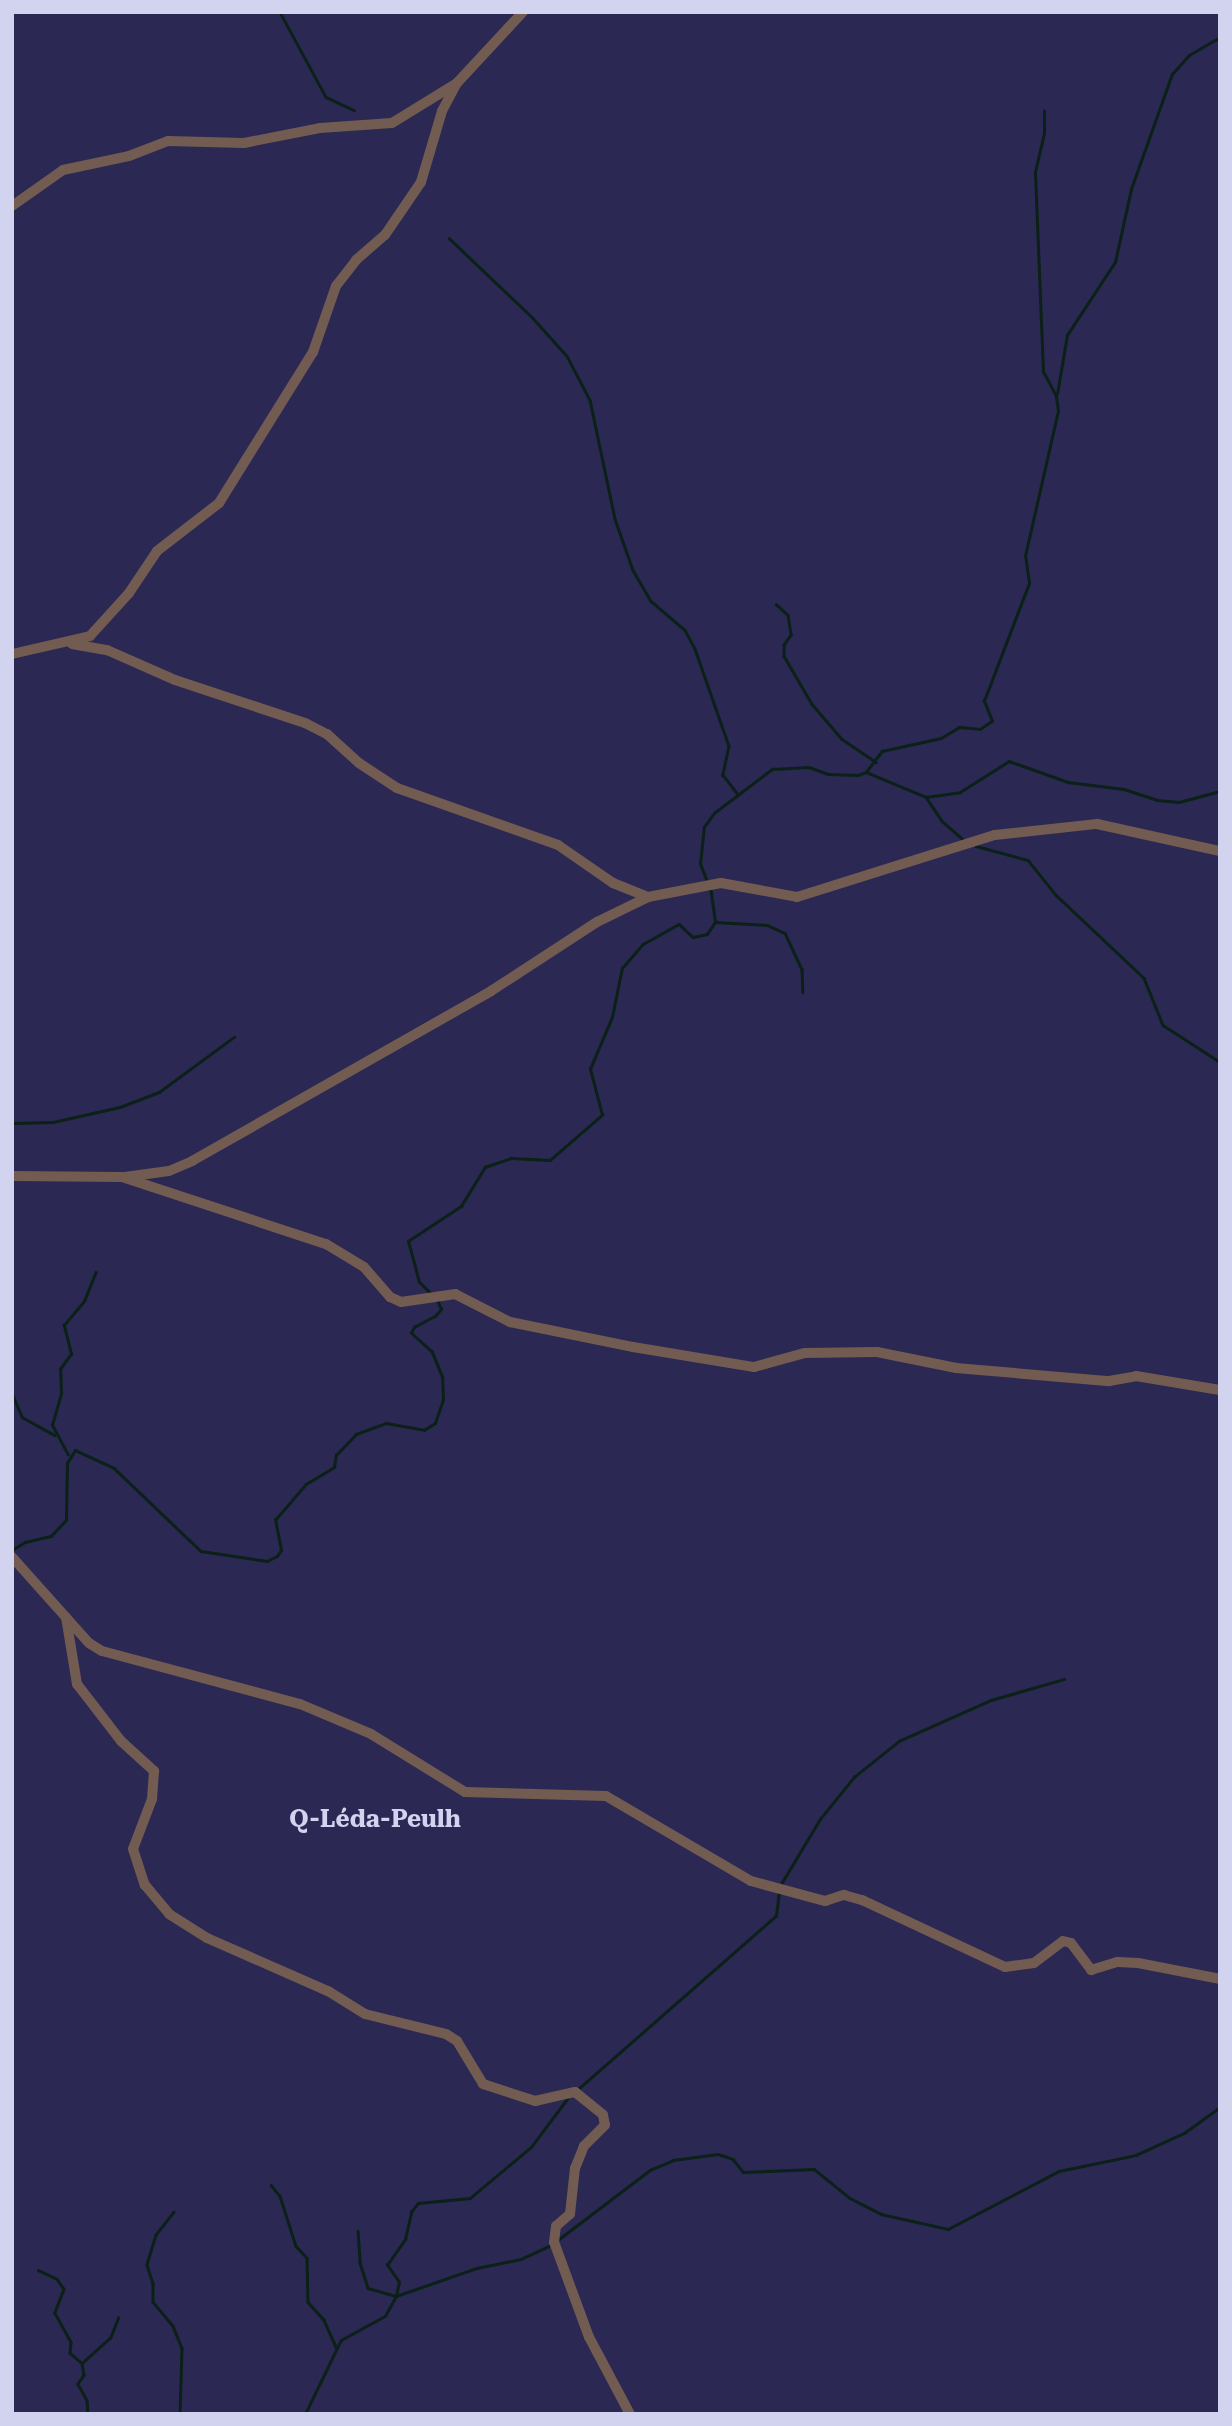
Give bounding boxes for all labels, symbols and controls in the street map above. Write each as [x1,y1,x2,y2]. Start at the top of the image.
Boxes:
district label: Q-Léda-Peulh [289,1806,461,1834]

